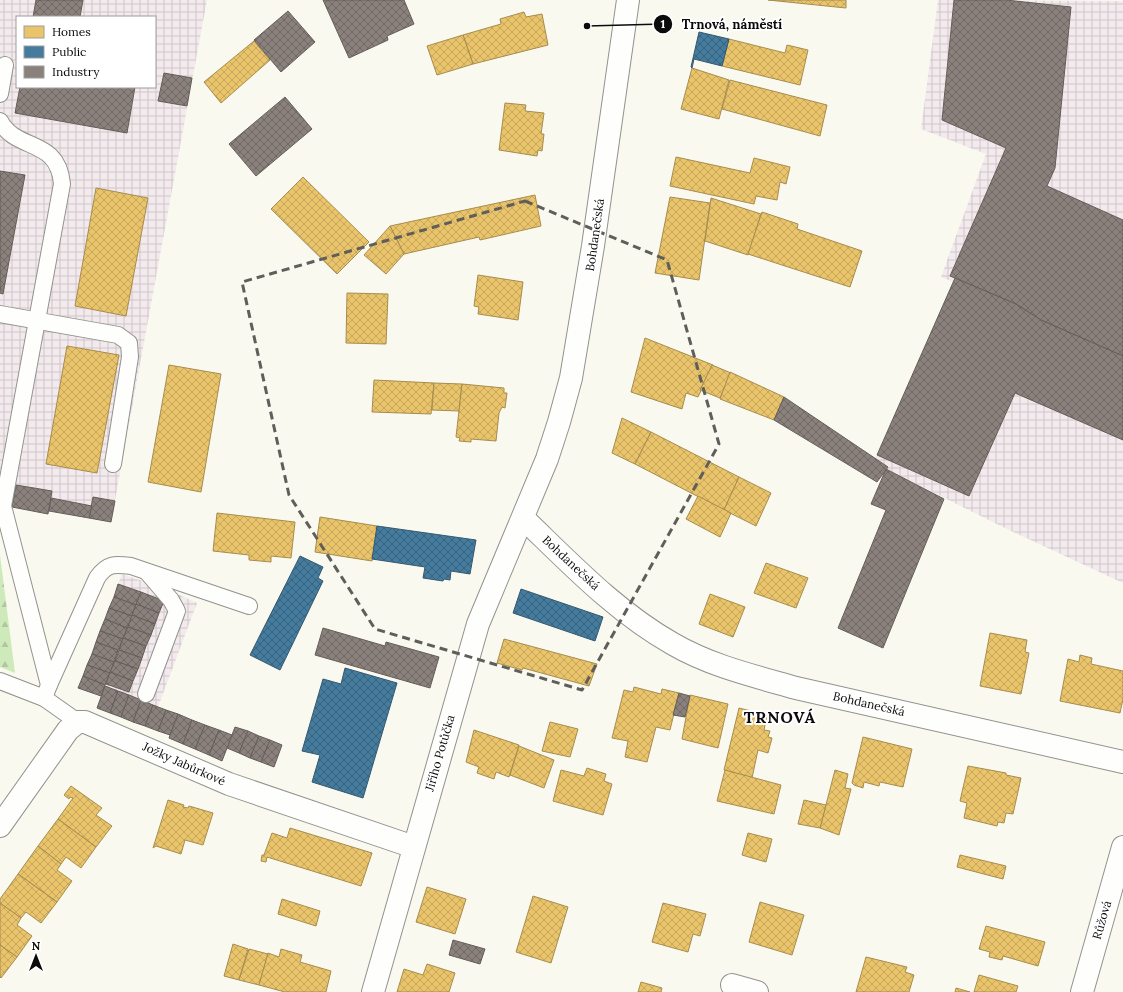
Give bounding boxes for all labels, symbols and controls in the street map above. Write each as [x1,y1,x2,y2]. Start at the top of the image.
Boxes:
callout: Trnová, náměstí [653,12,790,37]
legend [16,16,156,88]
text: 1 [661,16,666,31]
text: Trnová, náměstí [682,16,782,33]
text: Homes [52,24,91,39]
text: Public [52,44,86,59]
text: Industry [52,64,100,79]
street label: Bohdanečská [582,198,607,272]
street label: Bohdanečská [539,532,603,593]
street label: Bohdanečská [832,688,907,719]
district label: TRNOVÁ [744,707,816,727]
street label: Jiřího Potůčka [421,713,458,794]
street label: Jožky Jabůrkové [140,738,228,789]
street label: Růžová [1089,899,1114,941]
north arrow [16,936,56,976]
text: N [32,939,41,953]

